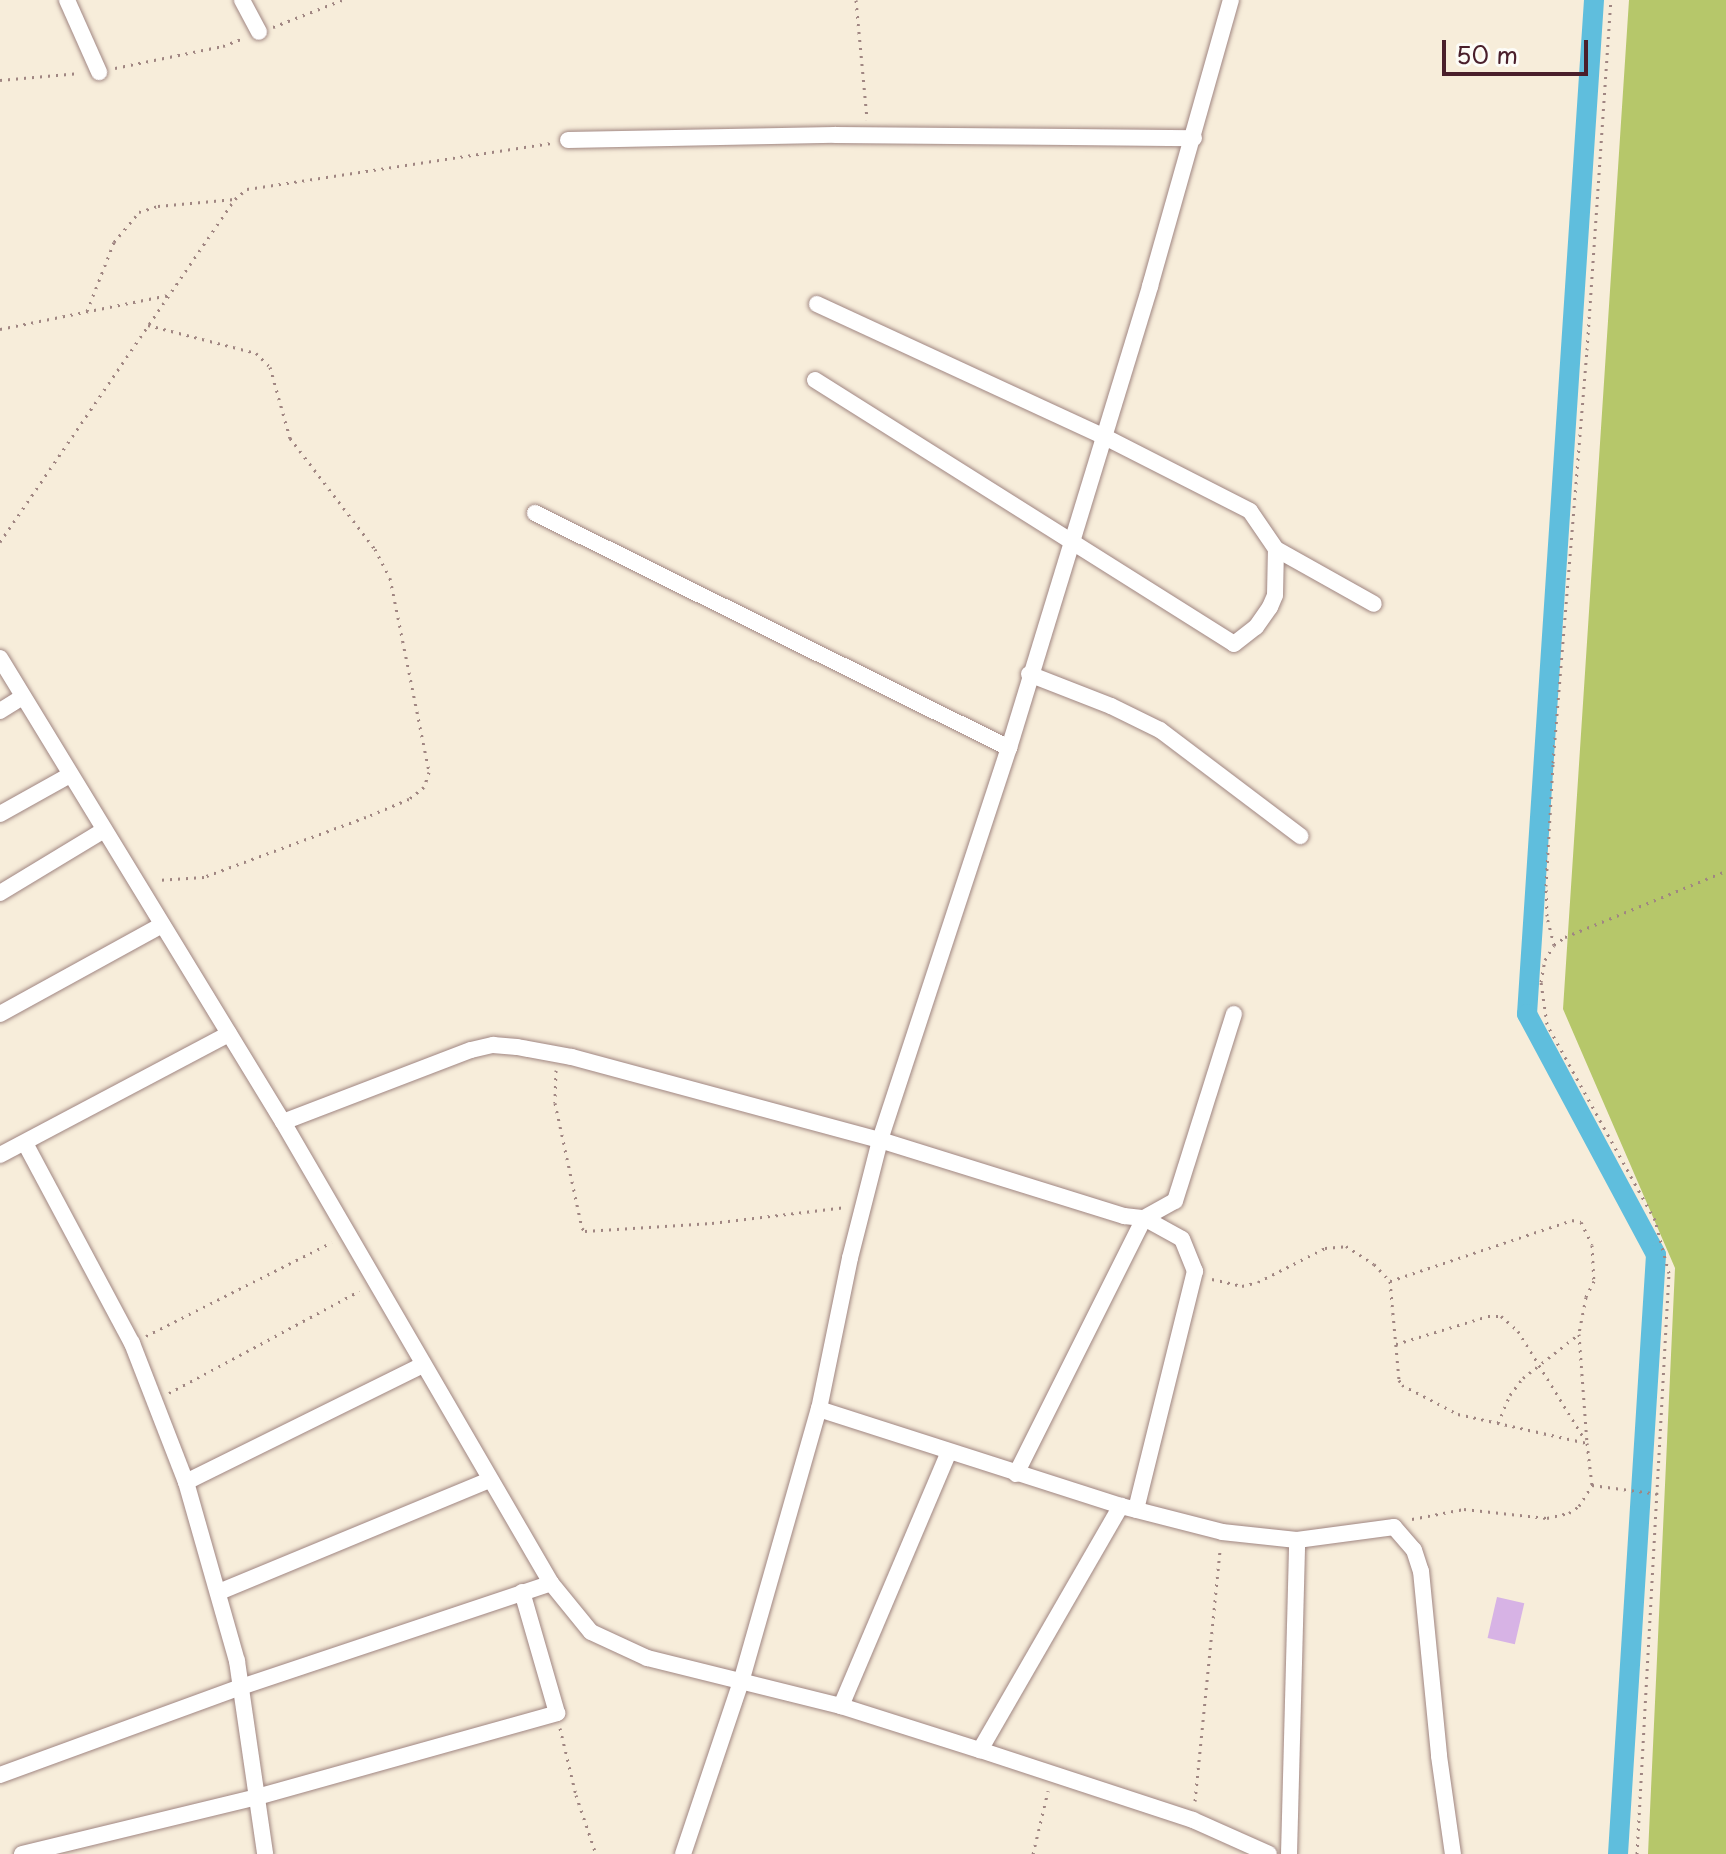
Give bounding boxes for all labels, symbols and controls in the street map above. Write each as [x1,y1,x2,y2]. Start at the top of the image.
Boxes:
scale bar [1446,24,1592,74]
text: 50 m [1456,36,1518,72]

